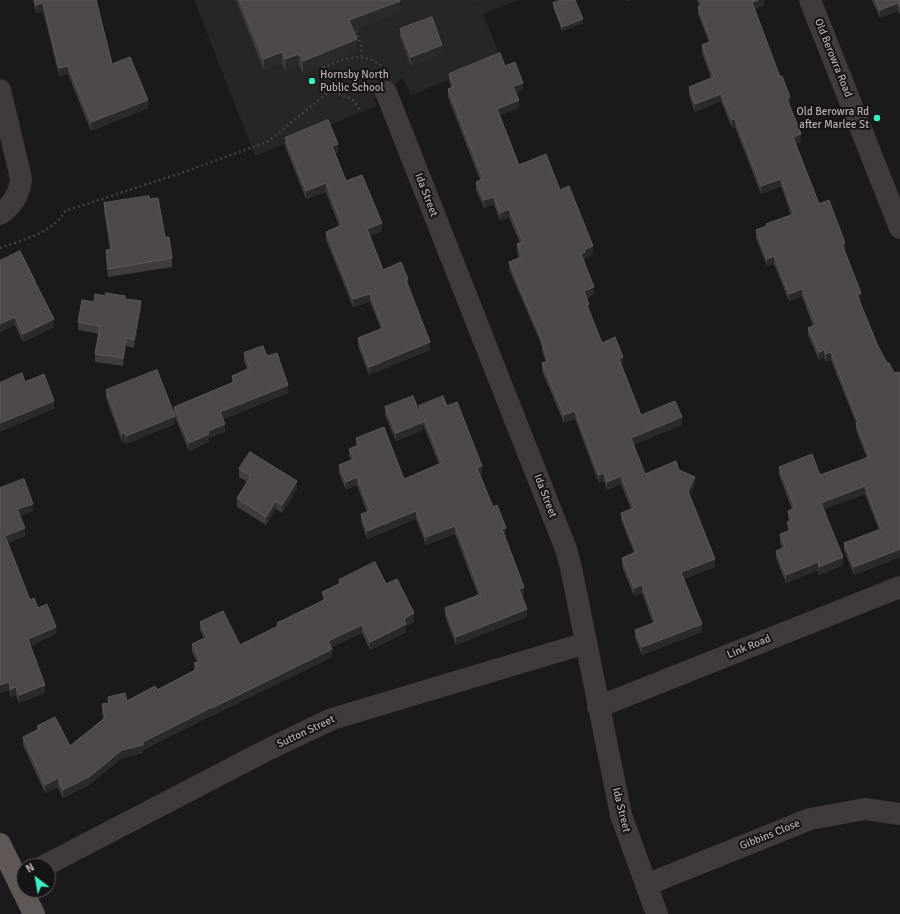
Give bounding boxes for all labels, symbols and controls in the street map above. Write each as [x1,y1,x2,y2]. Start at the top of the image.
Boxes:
street label: Old Berowra Road [811,17,855,99]
place label: Hornsby North Public School [320,68,389,94]
marker: Hornsby North Public School [307,76,317,86]
place label: Old Berowra Rd after Marlee St [797,105,869,131]
marker: Old Berowra Rd after Marlee St [872,113,882,123]
street label: Ida Street [412,171,440,219]
street label: Ida Street [531,472,559,520]
street label: Link Road [725,632,773,662]
street label: Sutton Street [275,713,337,751]
street label: Ida Street [609,786,633,834]
street label: Gibbins Close [738,817,802,853]
north arrow [16,858,56,898]
text: N [23,861,37,876]

